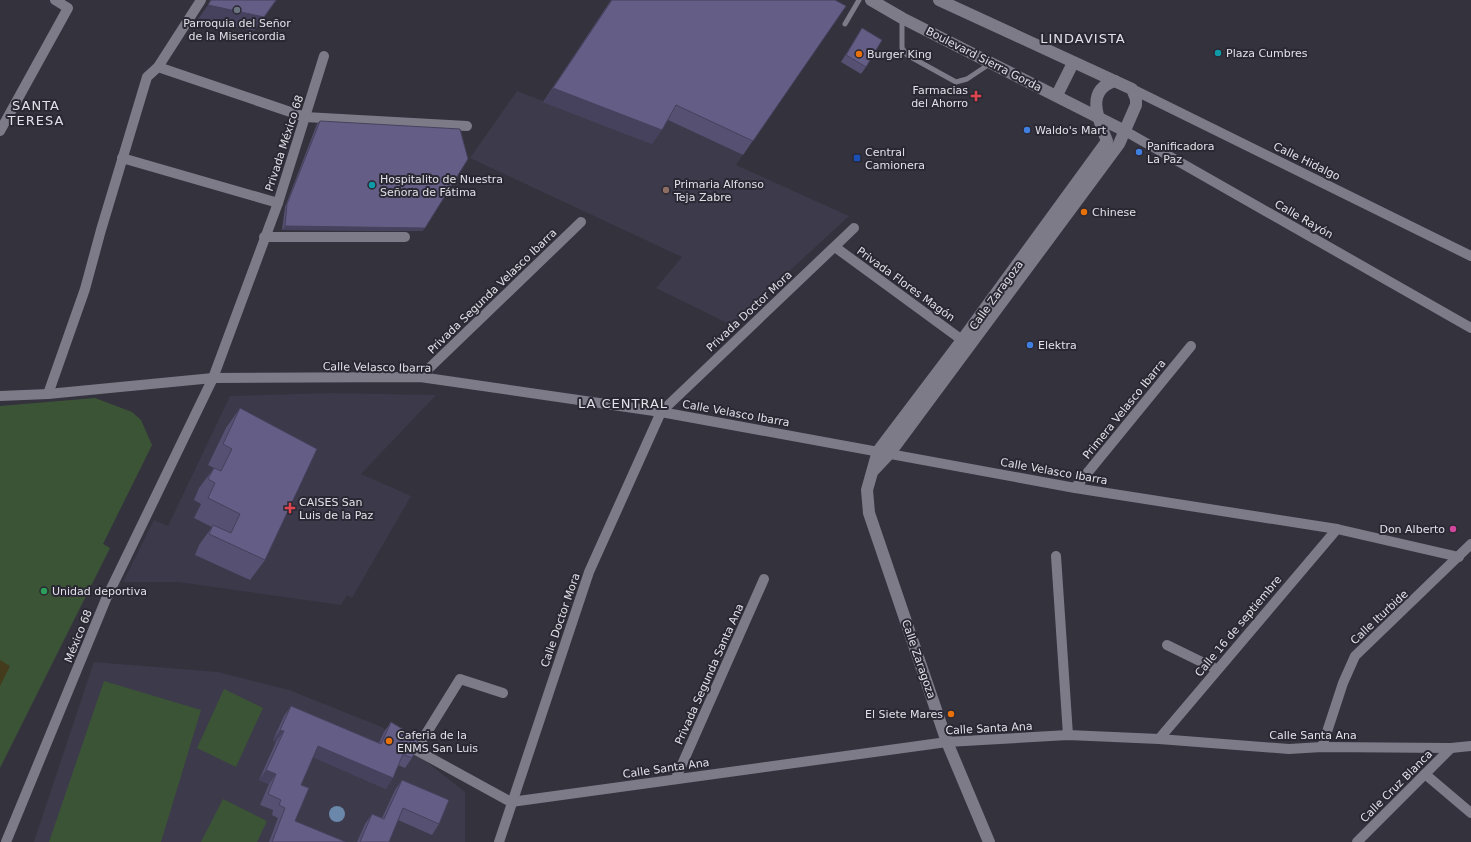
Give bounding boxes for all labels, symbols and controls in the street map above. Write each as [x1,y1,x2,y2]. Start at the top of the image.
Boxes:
marker: Parroquia del Señor de la Misericordia [232,5,242,15]
place label: Parroquia del Señor de la Misericordia [183,17,291,43]
street label: Boulevard Sierra Gorda [924,25,1044,94]
district label: LINDAVISTA [1040,31,1126,46]
place label: Plaza Cumbres [1226,47,1308,60]
place label: Burger King [867,48,932,61]
marker: Plaza Cumbres [1213,48,1223,58]
marker: Burger King [854,49,864,59]
place label: Farmacias del Ahorro [911,84,968,110]
marker: Farmacias del Ahorro [971,91,981,101]
street label: Privada México 68 [263,93,306,193]
district label: SANTA TERESA [7,98,64,128]
place label: Waldo's Mart [1035,124,1107,137]
marker: Waldo's Mart [1022,125,1032,135]
place label: Panificadora La Paz [1147,140,1215,166]
street label: Calle Hidalgo [1271,140,1343,183]
place label: Central Camionera [865,146,925,172]
marker: Panificadora La Paz [1134,147,1144,157]
marker: Central Camionera [852,153,862,163]
place label: Hospitalito de Nuestra Señora de Fátima [380,173,503,199]
place label: Primaria Alfonso Teja Zabre [673,178,764,204]
marker: Hospitalito de Nuestra Señora de Fátima [367,180,377,190]
marker: Primaria Alfonso Teja Zabre [661,185,671,195]
street label: Calle Rayón [1272,198,1335,241]
place label: Chinese [1092,206,1136,219]
marker: Chinese [1079,207,1089,217]
street label: Privada Segunda Velasco Ibarra [425,226,560,357]
street label: Privada Flores Magón [854,245,957,324]
street label: Calle Zaragoza [967,258,1026,333]
street label: Privada Doctor Mora [704,268,795,354]
place label: Elektra [1038,339,1077,352]
marker: Elektra [1025,340,1035,350]
street label: Primera Velasco Ibarra [1080,357,1168,462]
street label: Calle Velasco Ibarra [323,360,431,375]
district label: LA CENTRAL [578,396,668,411]
street label: Calle Velasco Ibarra [681,398,791,429]
street label: Calle Velasco Ibarra [999,456,1109,487]
place label: CAISES San Luis de la Paz [299,496,374,522]
marker: CAISES San Luis de la Paz [284,502,296,514]
place label: Don Alberto [1379,523,1445,536]
marker: Don Alberto [1448,524,1458,534]
street label: Calle Doctor Mora [538,571,583,669]
street label: Calle 16 de septiembre [1192,573,1285,679]
place label: Unidad deportiva [52,585,147,598]
marker: Unidad deportiva [39,586,49,596]
street label: Calle Iturbide [1348,587,1411,647]
street label: Privada Segunda Santa Ana [672,602,746,747]
street label: México 68 [62,608,95,665]
street label: Calle Zaragoza [899,618,938,700]
place label: El Siete Mares [865,708,943,721]
marker: El Siete Mares [946,709,956,719]
street label: Calle Santa Ana [945,720,1033,737]
place label: Caferia de la ENMS San Luis [397,729,478,755]
street label: Calle Santa Ana [1269,729,1357,742]
marker: Caferia de la ENMS San Luis [384,736,394,746]
street label: Calle Cruz Blanca [1358,748,1435,825]
street label: Calle Santa Ana [622,756,710,781]

